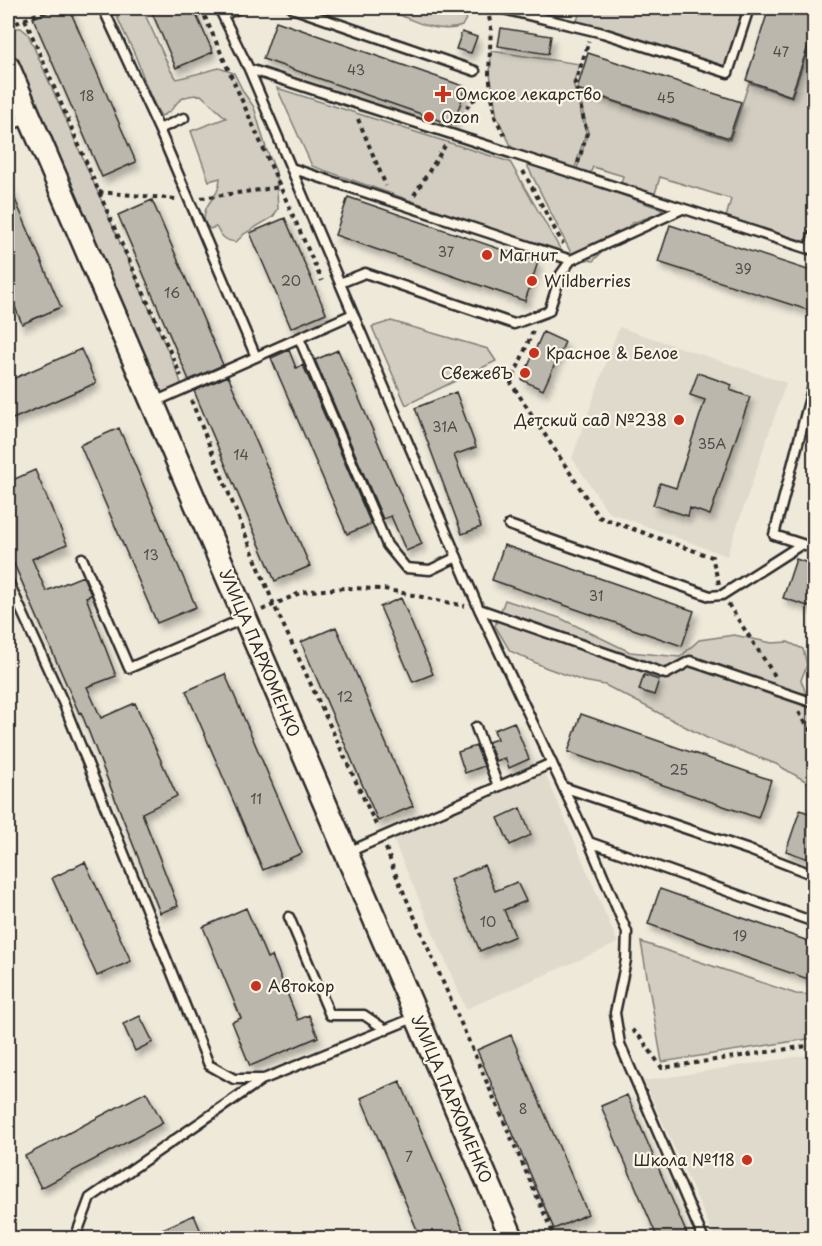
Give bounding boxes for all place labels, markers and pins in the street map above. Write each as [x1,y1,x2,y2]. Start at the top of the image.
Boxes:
place label: Омское лекарство [455,81,601,105]
marker: Омское лекарство [436,87,450,101]
place label: Ozon [441,104,479,128]
marker: Ozon [422,110,436,124]
place label: Магнит [499,242,559,266]
marker: Магнит [480,248,494,262]
place label: Wildberries [544,268,631,292]
marker: Wildberries [525,274,539,288]
place label: Красное & Белое [546,340,679,364]
marker: Красное & Белое [527,346,541,360]
place label: СвежевЪ [441,360,513,384]
marker: СвежевЪ [518,366,532,380]
place label: Детский сад №238 [513,407,667,431]
marker: Детский сад №238 [672,413,686,427]
place label: Автокор [268,973,334,997]
marker: Автокор [249,979,263,993]
place label: Школа №118 [633,1147,735,1171]
marker: Школа №118 [740,1153,754,1167]

